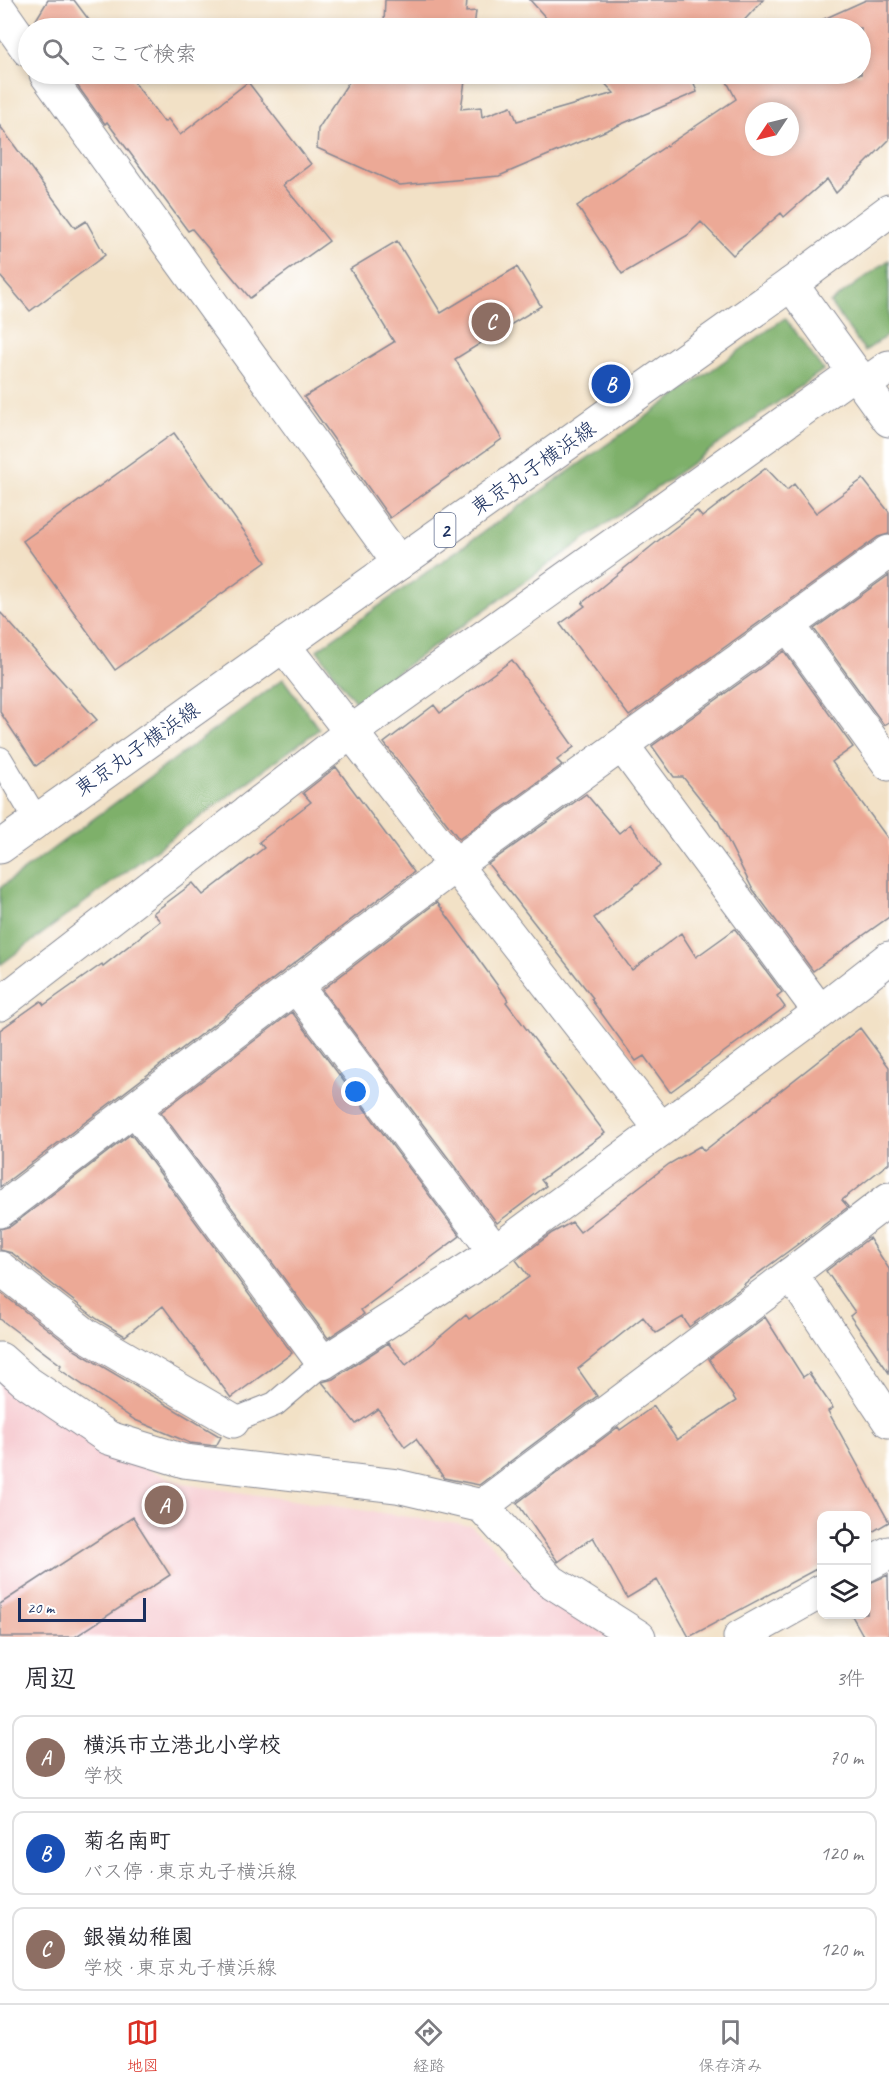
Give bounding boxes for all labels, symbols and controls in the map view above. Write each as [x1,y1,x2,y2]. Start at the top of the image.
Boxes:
search box [18,18,871,84]
icon: search [39,35,72,68]
text: ここで検索 [87,40,197,68]
north arrow [745,102,799,156]
pin: C [472,300,510,344]
pin: B [592,362,630,406]
street label: 東京丸子横浜線 [465,415,601,521]
road number: 2 [434,513,456,547]
street label: 東京丸子横浜線 [69,696,205,802]
your location [341,1077,370,1106]
pin: A [144,1482,184,1528]
map controls [817,1511,871,1619]
button: locate [817,1511,871,1565]
button: layers [817,1565,871,1619]
scale bar [18,1595,146,1622]
text: 20 m [27,1598,54,1618]
text: 周辺 [24,1662,76,1695]
text: 3件 [836,1666,865,1691]
text: 横浜市立港北小学校 [83,1731,281,1759]
text: A [40,1745,51,1770]
text: 70 m [829,1745,863,1770]
text: 学校 [83,1763,123,1788]
text: 菊名南町 [83,1827,171,1855]
text: B [40,1841,51,1866]
text: 120 m [820,1841,863,1866]
text: バス停 · 東京丸子横浜線 [83,1859,296,1884]
text: 銀嶺幼稚園 [83,1923,193,1951]
text: C [41,1937,50,1962]
text: 120 m [820,1937,863,1962]
text: 学校 · 東京丸子横浜線 [83,1955,276,1980]
tab: 地図 [126,2016,159,2076]
tab: 経路 [412,2016,445,2076]
tab: 保存済み [698,2016,762,2076]

